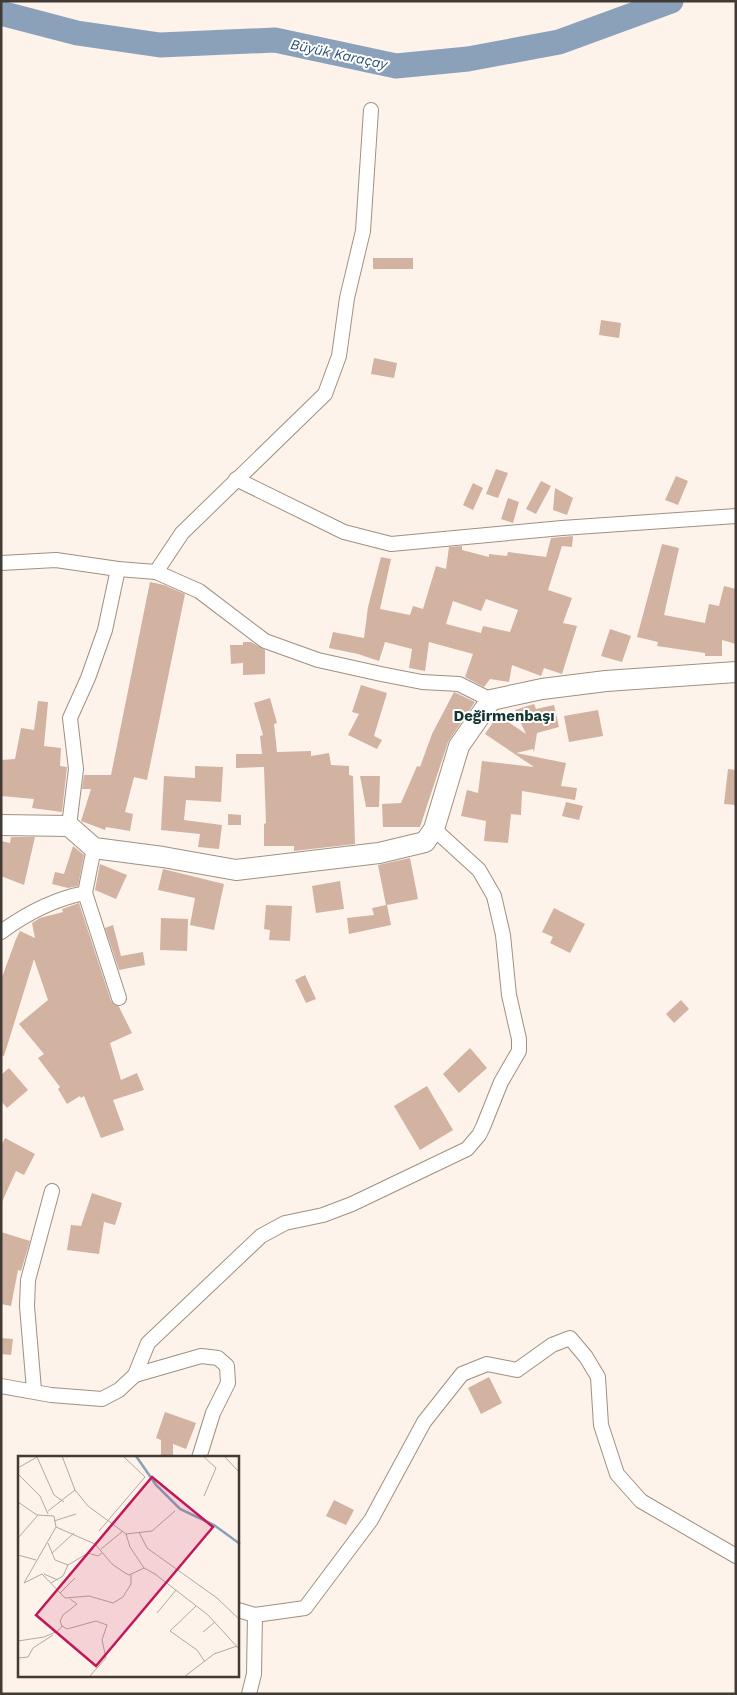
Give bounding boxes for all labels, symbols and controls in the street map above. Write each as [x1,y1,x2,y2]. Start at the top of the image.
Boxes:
water label: Büyük Karaçay [289,36,390,72]
district label: Değirmenbaşı [453,707,555,725]
inset map [18,1456,239,1678]

